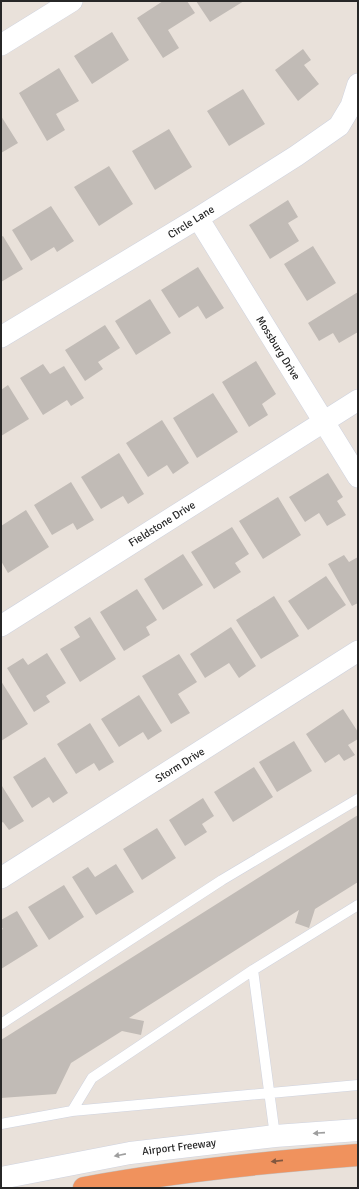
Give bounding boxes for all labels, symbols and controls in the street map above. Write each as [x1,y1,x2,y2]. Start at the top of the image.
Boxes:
street label: Circle Lane [165,203,217,241]
street label: Mossburg Drive [253,314,303,382]
street label: Fieldstone Drive [126,498,198,550]
street label: Storm Drive [153,745,207,785]
one-way arrow [313,1129,325,1136]
street label: Airport Freeway [141,1136,218,1158]
one-way arrow [114,1152,127,1158]
one-way arrow [271,1158,283,1165]

